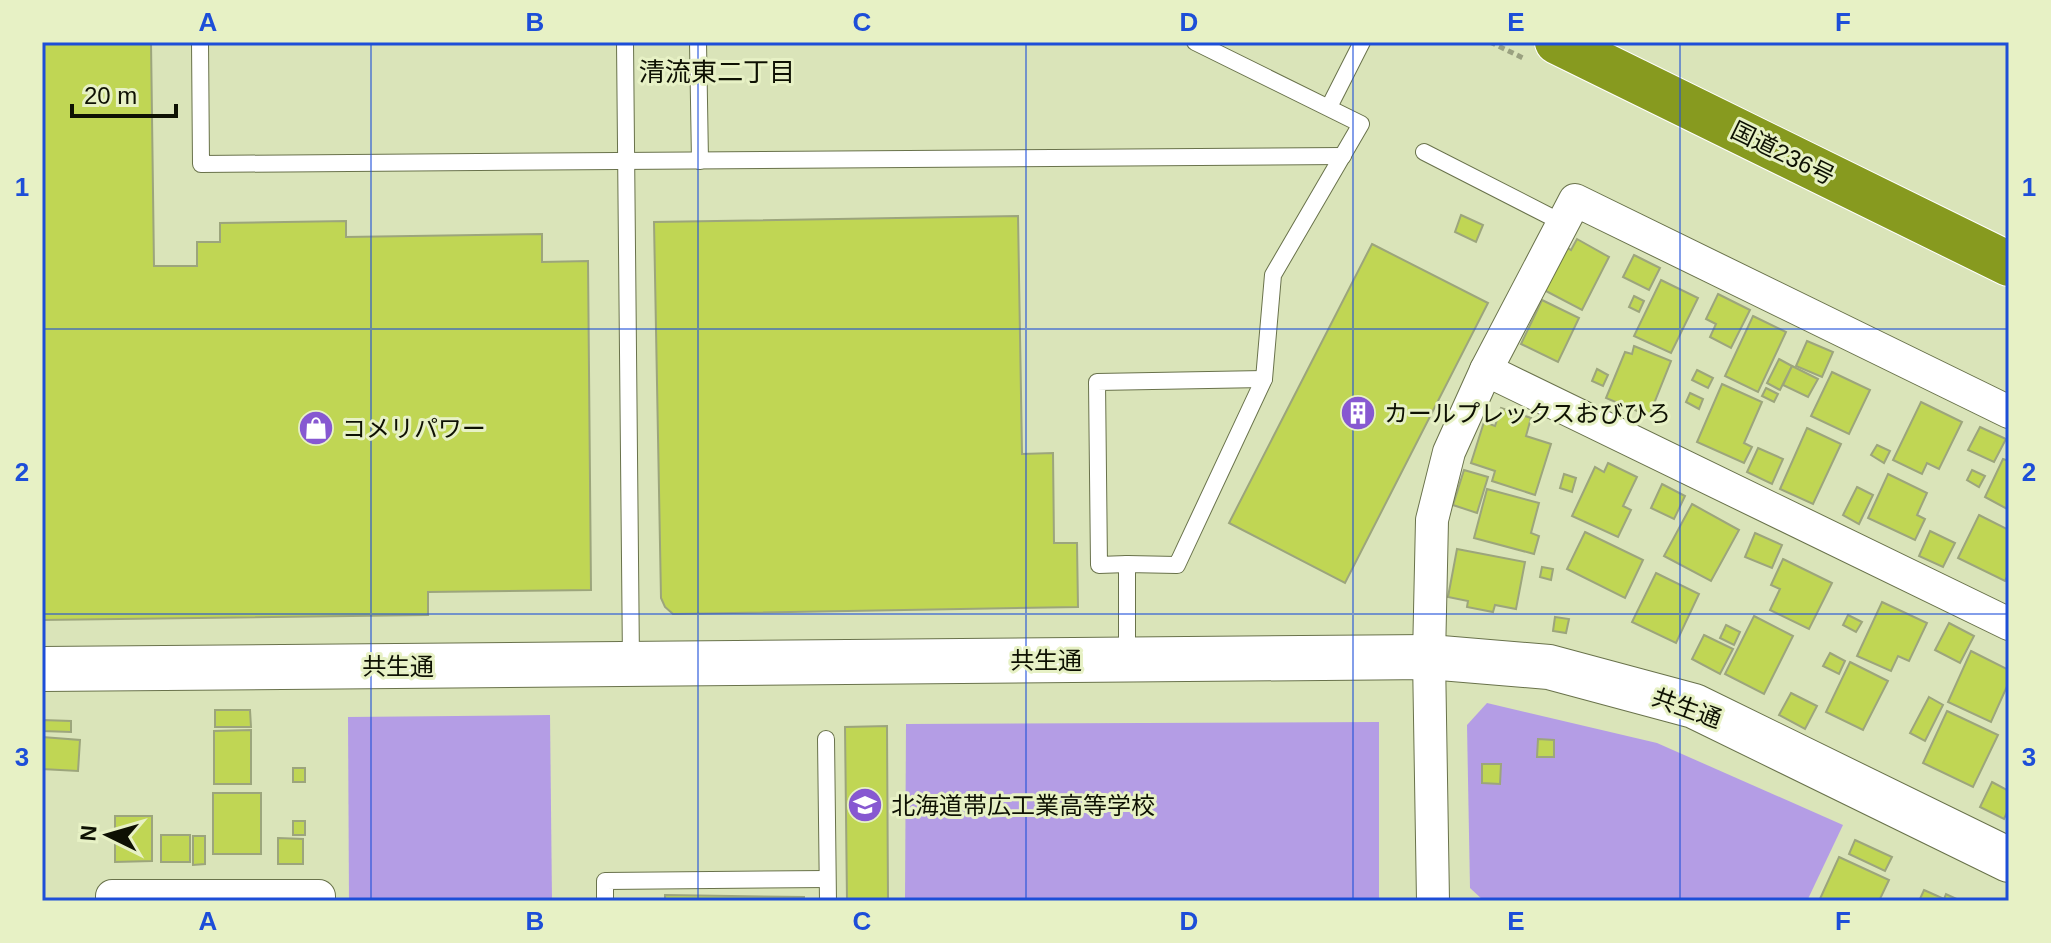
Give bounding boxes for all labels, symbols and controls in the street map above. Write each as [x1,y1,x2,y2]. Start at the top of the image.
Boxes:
text: A [199,7,218,37]
text: B [526,7,544,37]
text: C [853,7,872,37]
text: D [1180,7,1198,37]
text: E [1507,7,1525,37]
text: F [1835,7,1851,37]
district label: 清流東二丁目 [639,57,795,87]
scale bar [72,68,176,118]
text: 20 m [84,82,137,109]
street label: 国道236号 [1727,116,1839,190]
text: 1 [15,172,29,202]
text: 1 [2022,172,2036,202]
building icon: カールプレックスおびひろ [1339,394,1377,432]
place label: カールプレックスおびひろ [1384,400,1671,427]
shop icon: コメリパワー [297,409,335,447]
place label: コメリパワー [342,415,486,442]
text: 2 [15,457,29,487]
text: 2 [2022,457,2036,487]
street label: 共生通 [1010,647,1082,674]
street label: 共生通 [362,653,434,680]
street label: 共生通 [1649,683,1725,733]
text: 3 [15,742,29,772]
text: 3 [2022,742,2036,772]
school or university icon: 北海道帯広工業高等学校 [846,786,884,824]
place label: 北海道帯広工業高等学校 [891,792,1155,819]
north arrow [68,795,148,875]
text: N [75,824,102,842]
text: A [199,906,218,936]
text: B [526,906,544,936]
text: C [853,906,872,936]
text: D [1180,906,1198,936]
text: E [1507,906,1525,936]
text: F [1835,906,1851,936]

